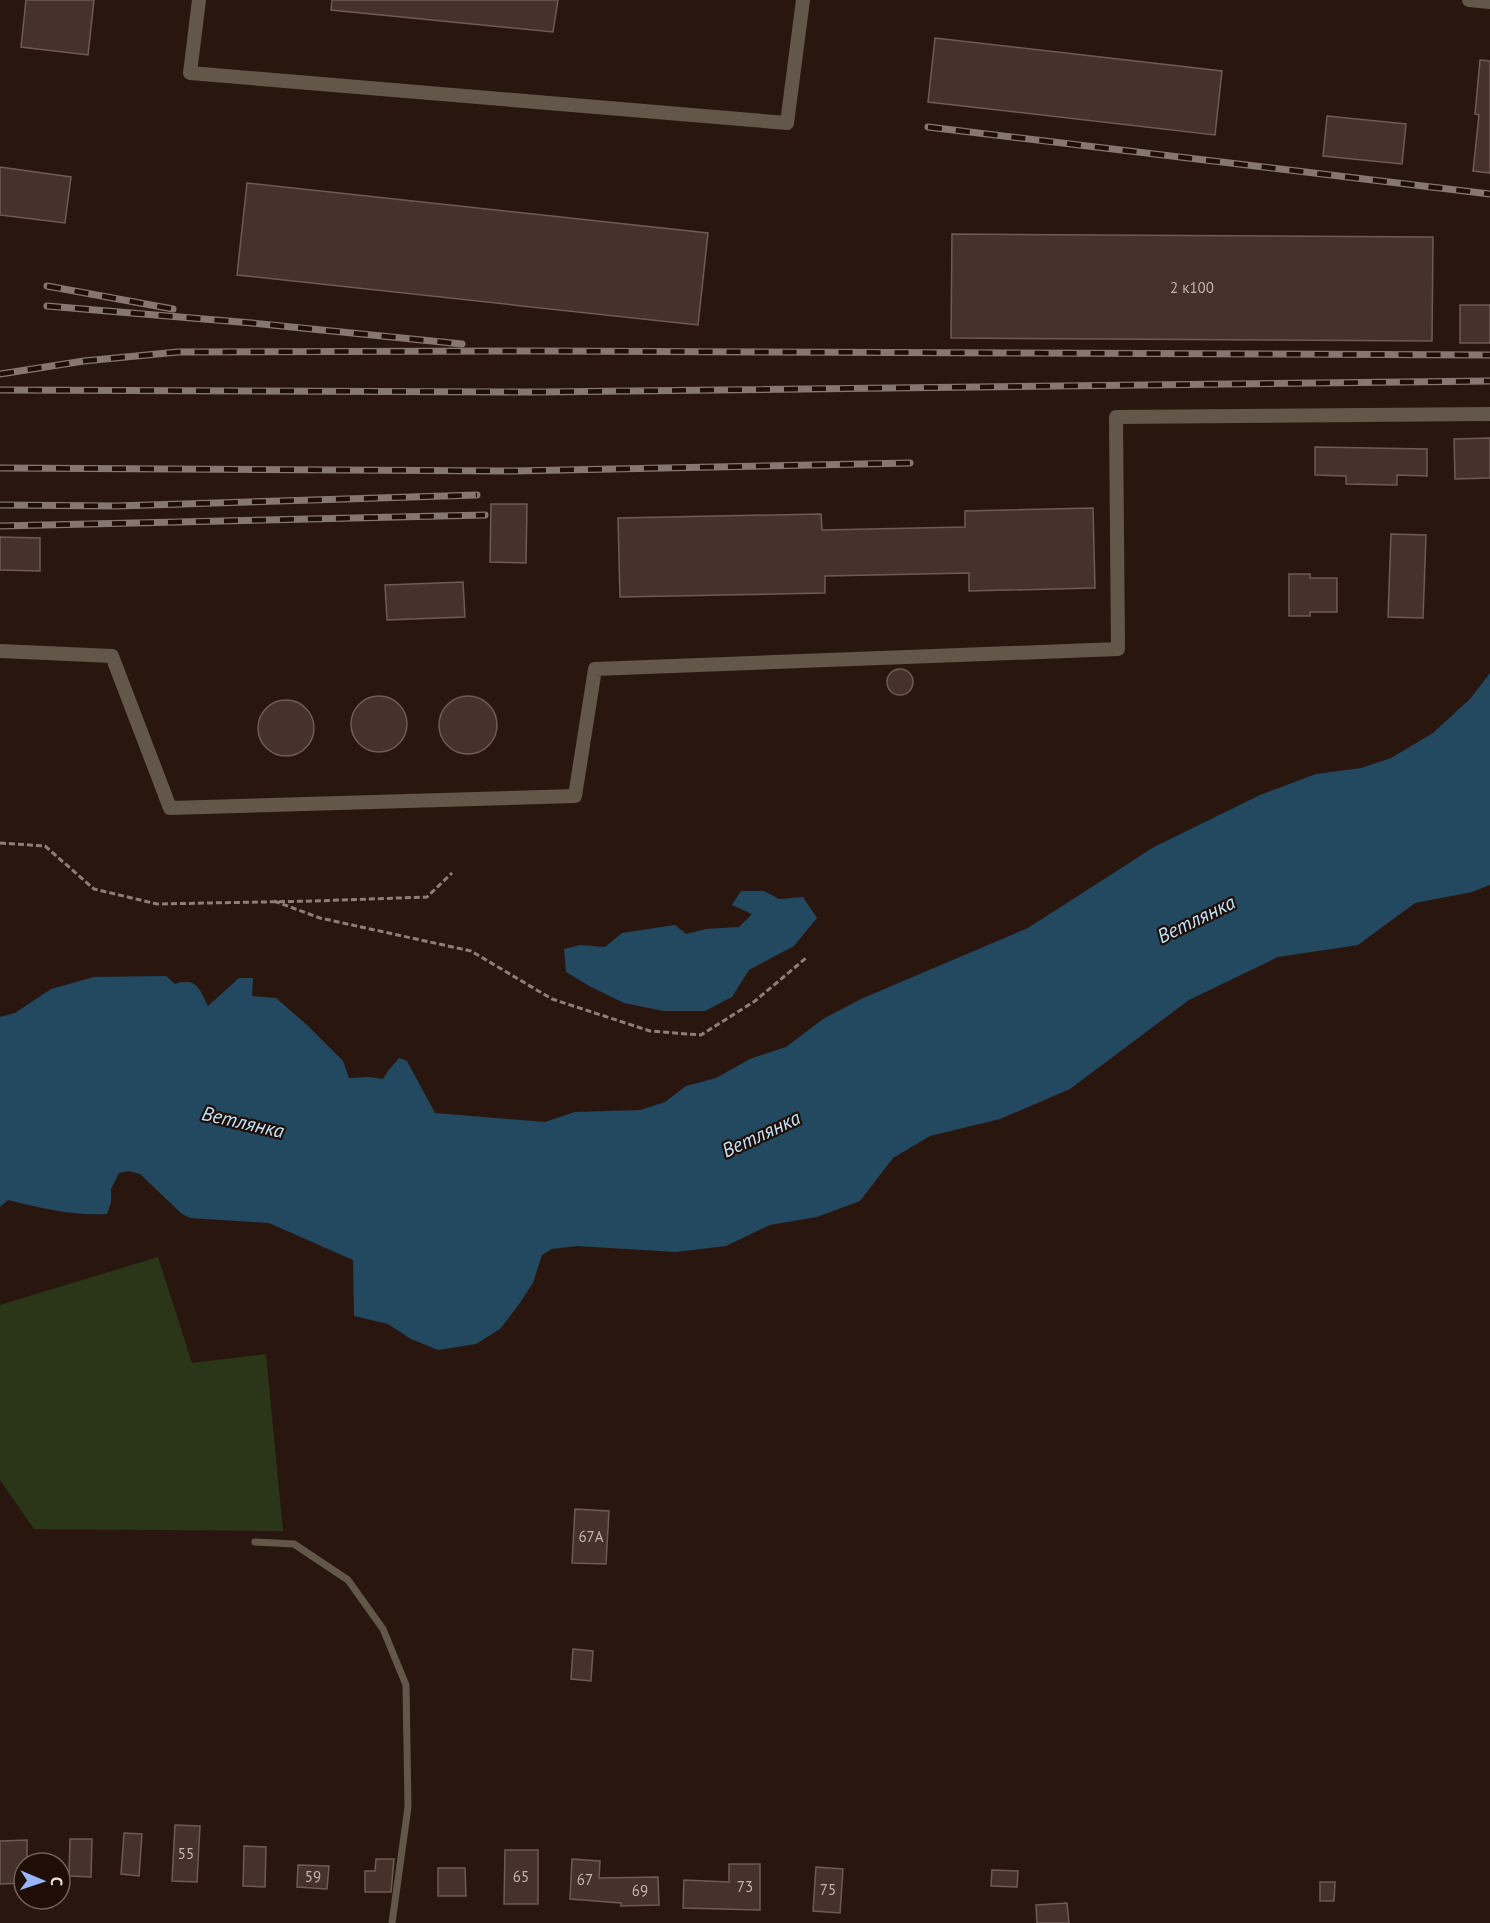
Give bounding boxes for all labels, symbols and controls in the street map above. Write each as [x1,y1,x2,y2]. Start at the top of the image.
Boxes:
house number: 2 к100 [1170,278,1214,297]
water label: Ветлянка [1153,889,1240,949]
water label: Ветлянка [199,1100,287,1144]
water label: Ветлянка [718,1104,805,1163]
house number: 67А [578,1527,604,1546]
house number: 55 [178,1844,194,1863]
north arrow [12,1851,72,1911]
house number: 59 [305,1867,321,1886]
house number: 65 [513,1867,529,1886]
house number: 67 [577,1870,593,1889]
text: С [47,1877,67,1886]
house number: 73 [737,1877,753,1896]
house number: 75 [820,1880,836,1899]
house number: 69 [632,1881,648,1900]

